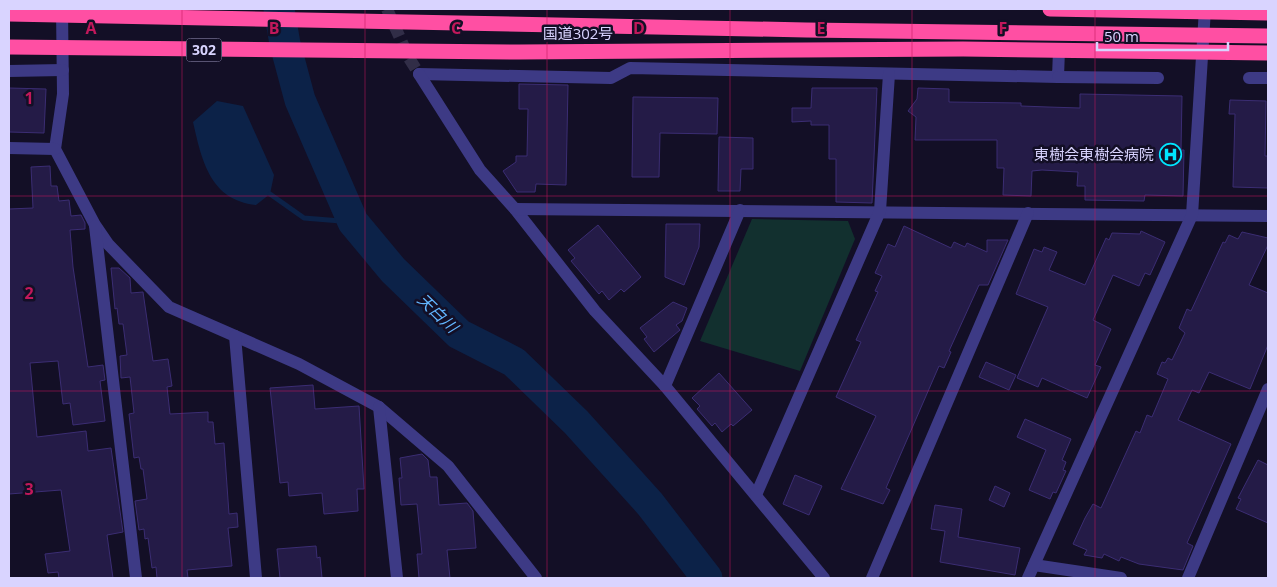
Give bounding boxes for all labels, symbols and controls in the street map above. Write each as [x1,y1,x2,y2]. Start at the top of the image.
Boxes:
text: A [85,17,97,39]
text: B [269,17,279,39]
text: C [451,17,461,39]
text: D [633,17,645,39]
text: E [817,17,826,39]
text: F [999,17,1007,39]
scale bar [1097,20,1228,52]
street label: 国道302号 [543,23,613,43]
text: 50 m [1104,26,1139,46]
road number: 302 [186,38,222,62]
text: 1 [24,87,34,109]
hospital icon: 東樹会東樹会病院 [1158,143,1182,167]
place label: 東樹会東樹会病院 [1034,144,1154,164]
text: 2 [24,282,34,304]
water label: 天白川 [413,288,464,339]
text: 3 [24,478,34,500]

